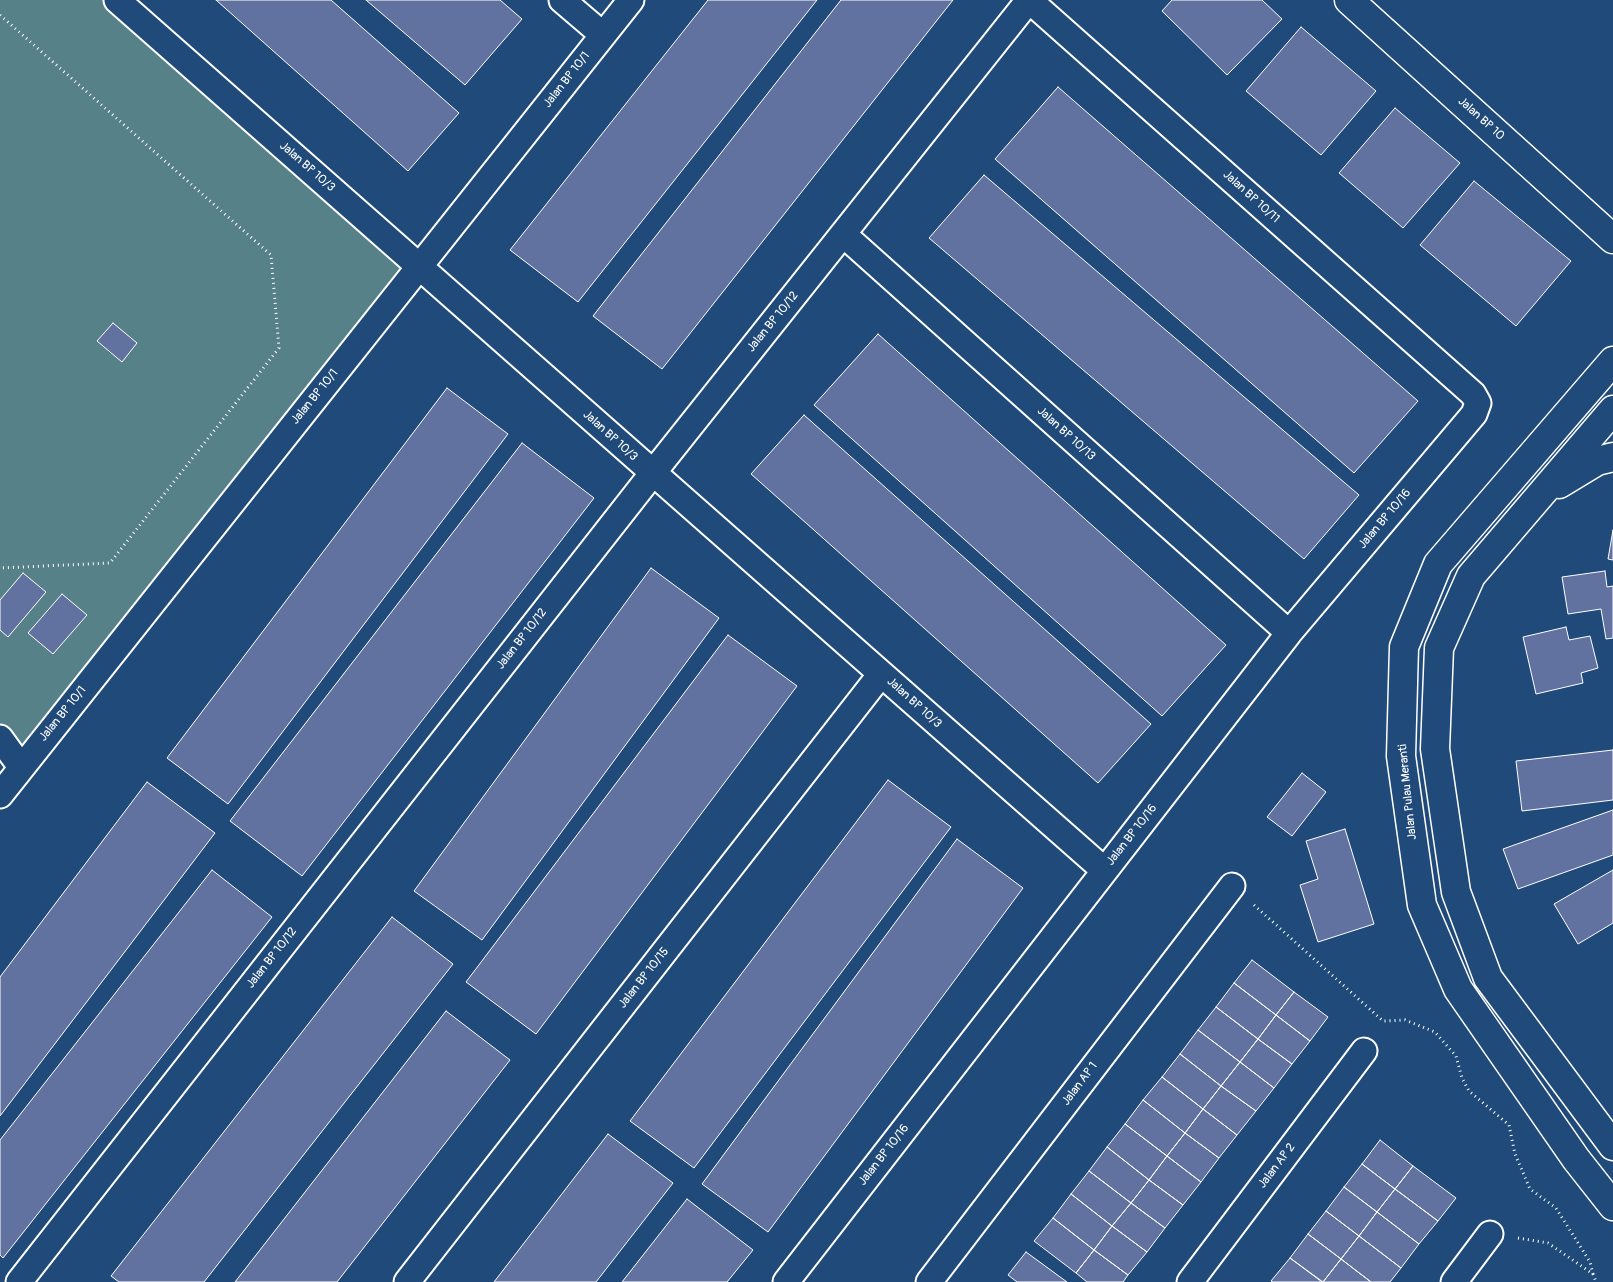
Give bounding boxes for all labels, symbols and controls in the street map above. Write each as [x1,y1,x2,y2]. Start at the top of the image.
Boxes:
street label: Jalan BP 10/1 [541,49,593,111]
street label: Jalan BP 10 [1455,94,1507,144]
street label: Jalan BP 10/3 [276,139,338,195]
street label: Jalan BP 10/11 [1220,168,1282,226]
street label: Jalan BP 10/12 [744,289,802,355]
street label: Jalan BP 10/1 [288,367,342,427]
street label: Jalan BP 10/13 [1034,404,1098,464]
street label: Jalan BP 10/3 [580,408,640,464]
street label: Jalan BP 10/16 [1356,486,1414,552]
street label: Jalan BP 10/12 [494,606,550,672]
street label: Jalan BP 10/3 [884,675,944,731]
street label: Jalan BP 10/1 [36,684,90,744]
street label: Jalan Pulau Meranti [1396,744,1420,840]
street label: Jalan BP 10/16 [1104,802,1160,868]
street label: Jalan BP 10/12 [244,925,300,991]
street label: Jalan BP 10/15 [616,945,672,1011]
street label: Jalan AP 1 [1059,1059,1101,1109]
street label: Jalan BP 10/16 [856,1122,912,1188]
street label: Jalan AP 2 [1255,1141,1299,1191]

